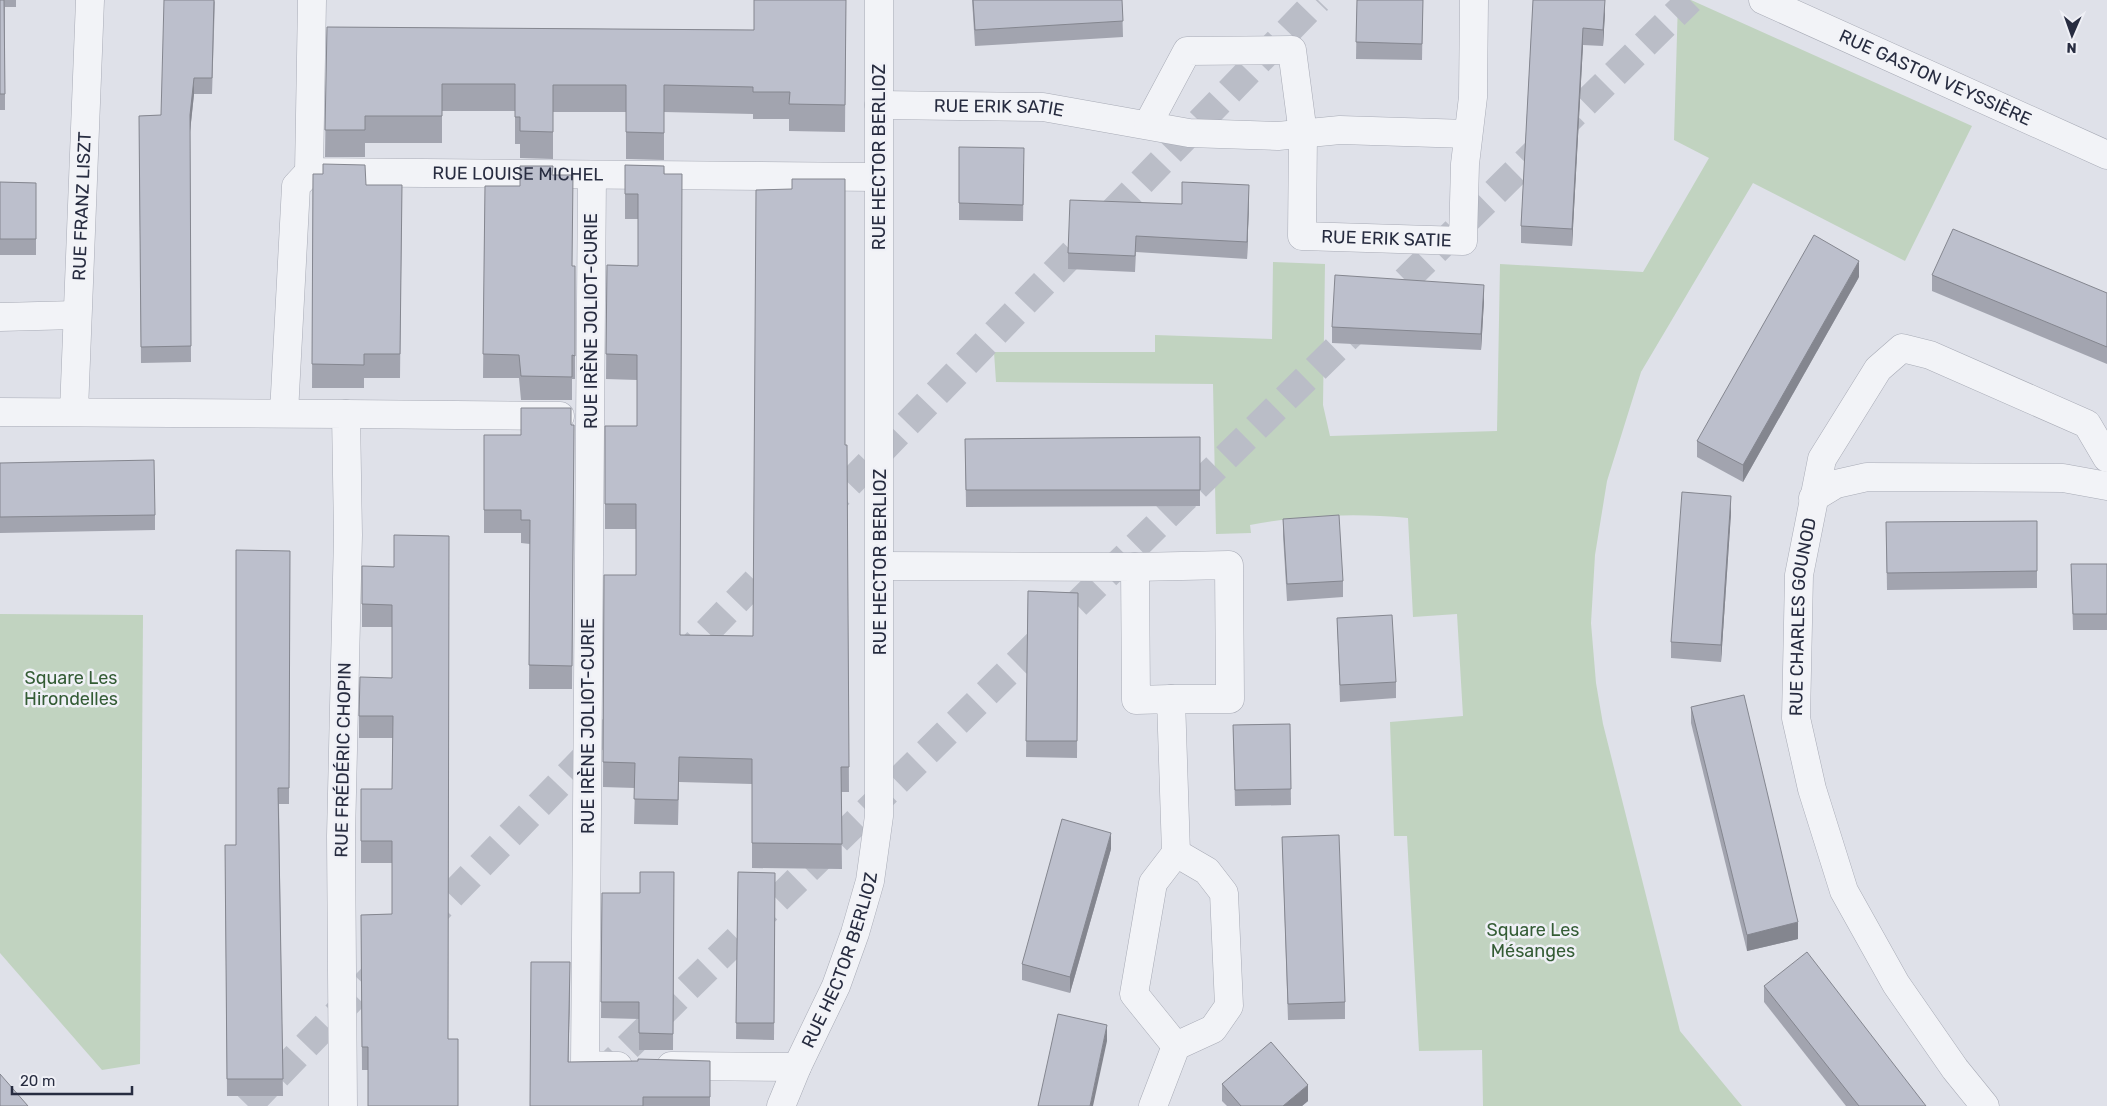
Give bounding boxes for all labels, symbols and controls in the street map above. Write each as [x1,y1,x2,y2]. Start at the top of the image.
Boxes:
north arrow [2047,10,2097,60]
street label: RUE GASTON VEYSSIÈRE [1836,25,2035,130]
text: N [2066,39,2077,56]
street label: RUE HECTOR BERLIOZ [868,64,890,250]
street label: RUE ERIK SATIE [934,95,1066,122]
street label: RUE FRANZ LISZT [68,131,96,281]
street label: RUE LOUISE MICHEL [432,162,604,186]
street label: RUE IRÈNE JOLIOT-CURIE [580,213,602,429]
street label: RUE ERIK SATIE [1321,226,1452,252]
street label: RUE HECTOR BERLIOZ [869,469,891,655]
street label: RUE CHARLES GOUNOD [1785,516,1821,716]
street label: RUE IRÈNE JOLIOT-CURIE [577,618,599,834]
street label: RUE FRÉDÉRIC CHOPIN [330,662,356,858]
park label: Square Les Hirondelles [24,667,118,710]
street label: RUE HECTOR BERLIOZ [797,871,882,1051]
park label: Square Les Mésanges [1486,919,1580,962]
scale bar [12,1064,132,1096]
text: 20 m [20,1072,55,1090]

